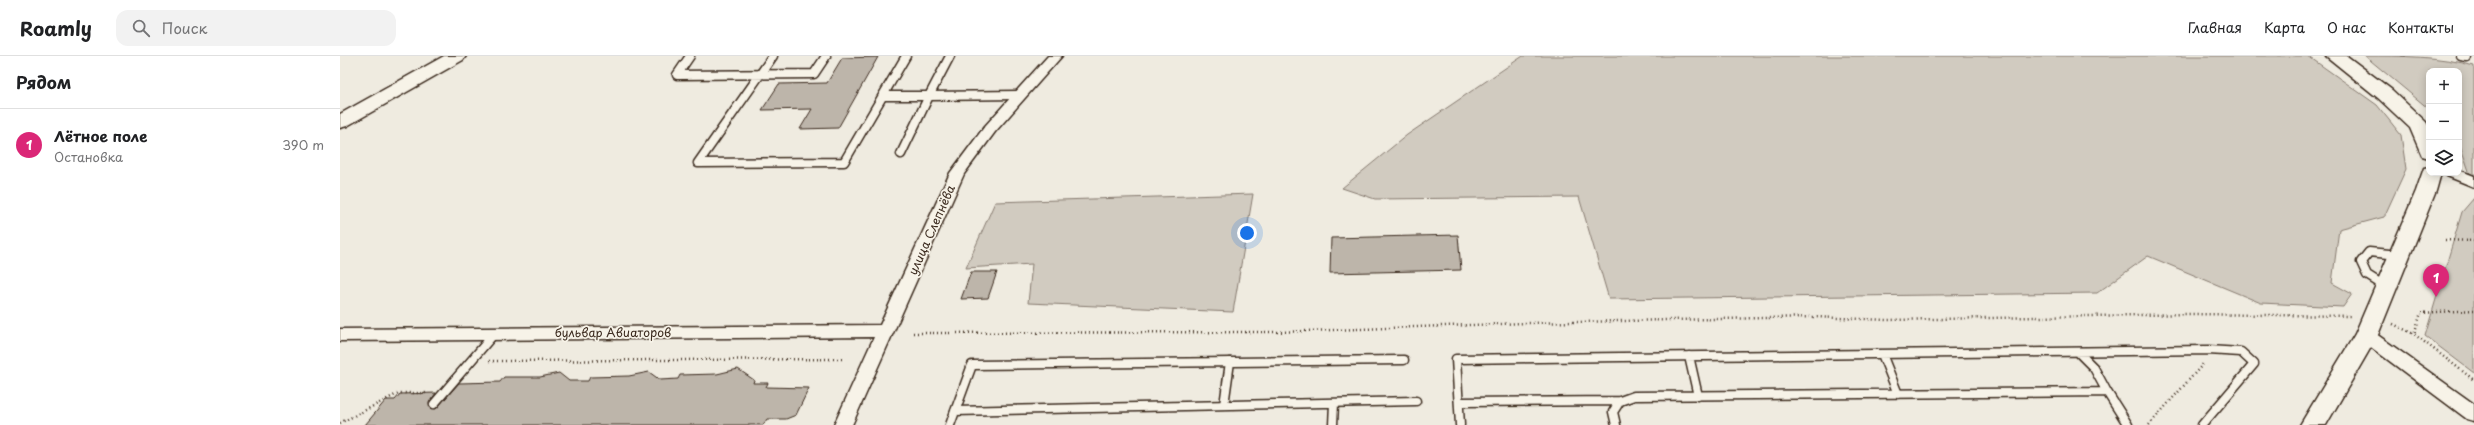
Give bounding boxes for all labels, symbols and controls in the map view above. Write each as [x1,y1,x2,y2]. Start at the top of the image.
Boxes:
search box [116,10,396,46]
text: Roamly [20,14,92,42]
text: Поиск [162,16,207,39]
icon: search [130,17,152,39]
text: Главная [2188,17,2242,38]
text: Карта [2264,17,2305,38]
text: О нас [2327,17,2366,38]
text: Контакты [2388,17,2454,38]
map controls [2426,68,2462,176]
button: + [2426,68,2462,104]
text: Рядом [16,69,71,95]
button: − [2426,104,2462,140]
text: Лётное поле [54,124,147,147]
text: 1 [26,135,32,154]
text: 390 m [282,135,324,154]
button: layers [2426,140,2462,176]
text: Остановка [54,147,123,166]
street label: улица Слепнёва [903,181,959,278]
your location [1237,223,1257,243]
pin: 1 [2423,264,2449,297]
street label: бульвар Авиаторов [555,323,671,341]

